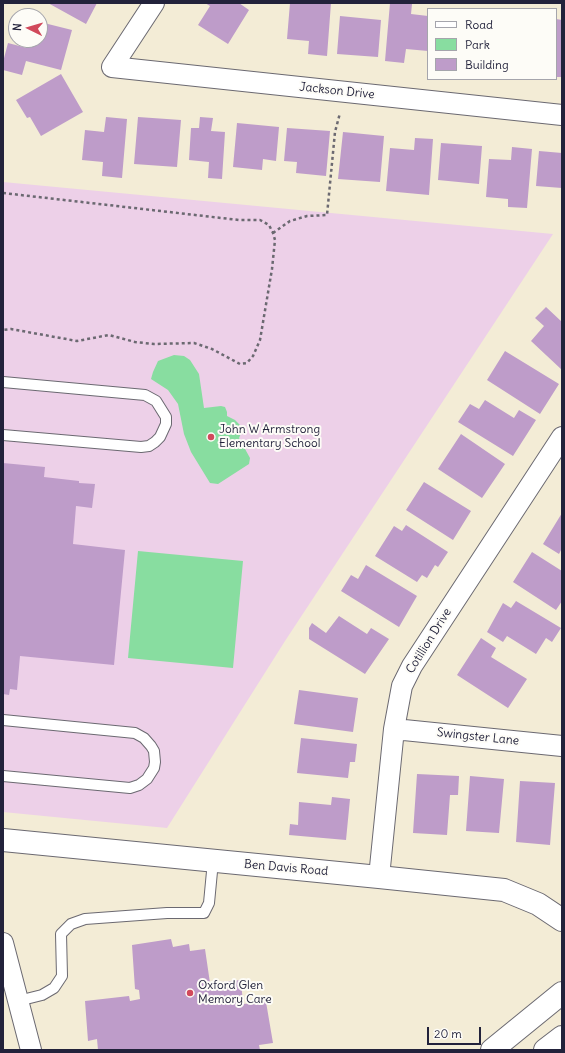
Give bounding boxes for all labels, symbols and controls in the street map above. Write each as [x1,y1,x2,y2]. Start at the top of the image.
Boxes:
north arrow [8,8,48,48]
legend [427,8,557,80]
text: Road [465,17,493,32]
text: N [10,23,24,31]
text: Park [465,37,490,52]
text: Building [465,57,509,72]
street label: Jackson Drive [299,80,375,102]
place label: John W Armstrong Elementary School [219,423,320,451]
marker: John W Armstrong Elementary School [206,432,216,442]
street label: Cotillion Drive [403,606,455,676]
street label: Swingster Lane [436,726,520,748]
street label: Ben Davis Road [243,857,329,879]
place label: Oxford Glen Memory Care [198,979,272,1007]
marker: Oxford Glen Memory Care [185,988,195,998]
scale bar [429,1019,483,1045]
text: 20 m [434,1026,462,1041]

